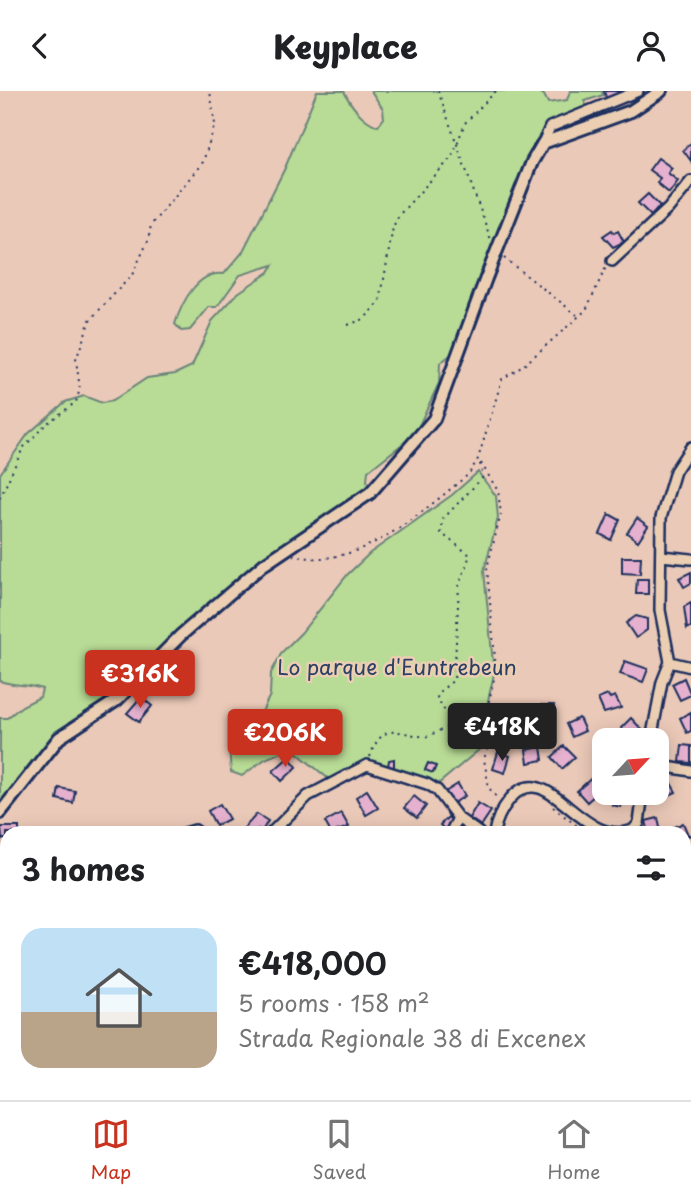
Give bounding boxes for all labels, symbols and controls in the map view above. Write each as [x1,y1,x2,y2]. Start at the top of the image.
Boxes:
text: Keyplace [273,22,418,70]
icon: back [21,27,59,65]
icon: person [632,27,670,65]
park label: Lo parque d'Euntrebeun [277,650,517,682]
pin: €316K [91,651,189,710]
text: €316K [101,655,179,690]
pin: €418K [453,703,551,763]
text: €418K [464,708,540,743]
pin: €206K [236,709,334,769]
text: €206K [244,714,326,749]
north arrow [592,728,668,805]
map controls [592,728,669,805]
text: 3 homes [21,846,145,891]
icon: filters [632,849,670,887]
text: €418,000 [238,940,387,985]
icon: home [77,956,161,1040]
text: 5 rooms · 158 m² [238,985,430,1020]
text: Strada Regionale 38 di Excenex [238,1020,586,1055]
tab: Map [91,1115,131,1185]
tab: Saved [312,1115,366,1185]
tab: Home [548,1115,600,1185]

